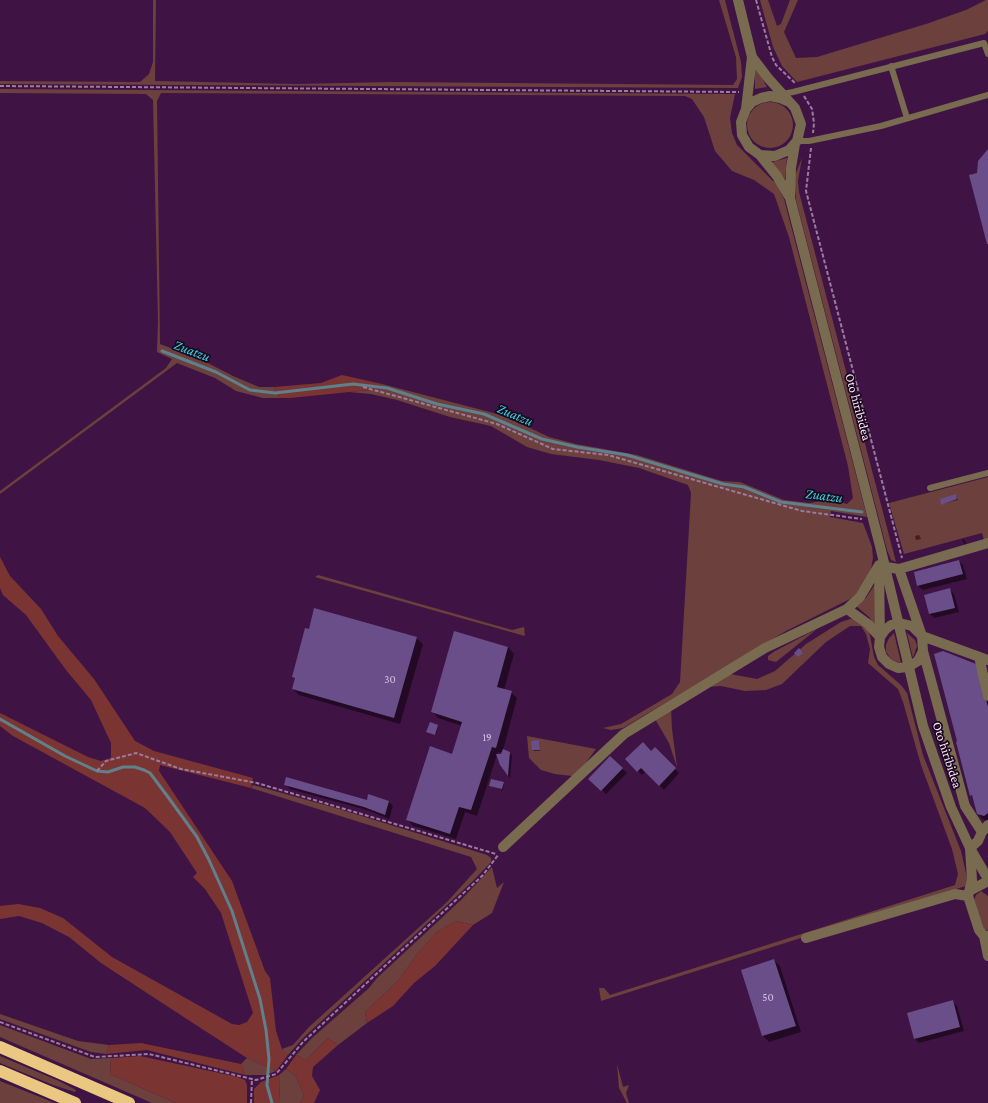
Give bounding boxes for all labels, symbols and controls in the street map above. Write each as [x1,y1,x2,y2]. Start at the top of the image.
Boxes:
water label: Zuatzu [172,336,212,366]
street label: Oto hiribidea [842,372,874,442]
water label: Zuatzu [495,400,535,430]
water label: Zuatzu [804,485,844,507]
house number: 30 [384,673,396,687]
street label: Oto hiribidea [929,720,965,790]
house number: 19 [482,731,492,745]
house number: 50 [762,991,774,1005]

